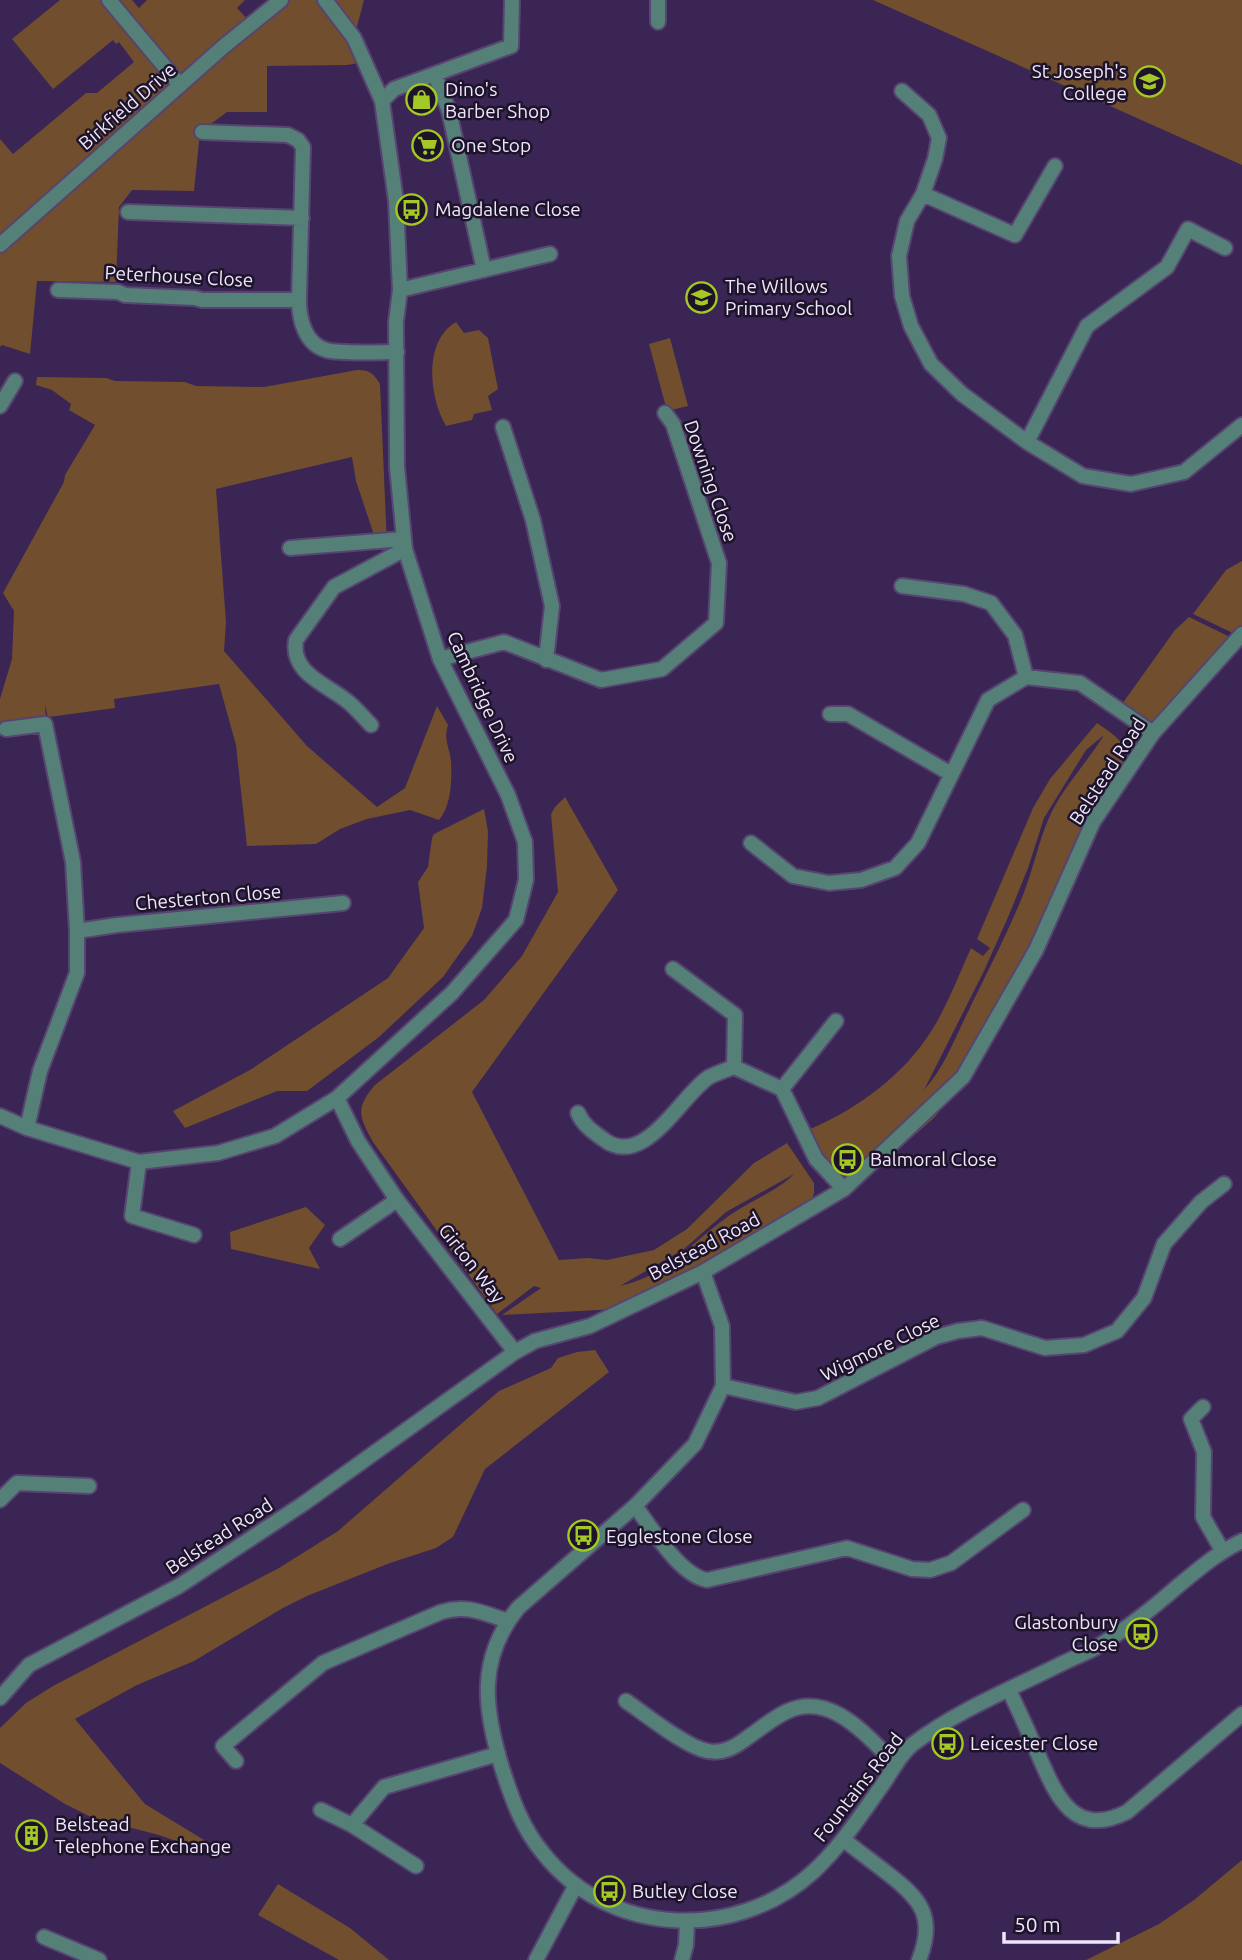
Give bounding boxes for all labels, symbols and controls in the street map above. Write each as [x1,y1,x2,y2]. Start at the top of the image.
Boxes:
street label: Birkfield Drive [74,58,180,154]
place label: St Joseph's College [1032,60,1127,104]
school or university icon: St Joseph's College [1133,65,1167,99]
place label: Dino's Barber Shop [445,78,550,122]
shop icon: Dino's Barber Shop [405,83,439,117]
supermarket icon: One Stop [411,128,445,162]
place label: One Stop [451,134,531,156]
bus stop icon: Magdalene Close [395,192,429,226]
place label: Magdalene Close [435,198,581,220]
street label: Peterhouse Close [104,261,254,291]
place label: The Willows Primary School [725,275,852,319]
school or university icon: The Willows Primary School [685,280,719,314]
street label: Downing Close [680,417,742,545]
street label: Cambridge Drive [443,628,523,766]
street label: Belstead Road [1064,714,1150,828]
street label: Chesterton Close [134,880,282,914]
bus stop icon: Balmoral Close [830,1142,864,1176]
place label: Balmoral Close [870,1148,997,1170]
street label: Belstead Road [645,1207,763,1285]
street label: Girton Way [434,1219,510,1307]
street label: Wigmore Close [817,1309,943,1385]
street label: Belstead Road [162,1493,276,1579]
bus stop icon: Egglestone Close [566,1519,600,1553]
place label: Egglestone Close [606,1525,753,1547]
place label: Glastonbury Close [1014,1611,1118,1655]
bus stop icon: Glastonbury Close [1124,1616,1158,1650]
bus stop icon: Leicester Close [930,1726,964,1760]
street label: Fountains Road [809,1728,907,1846]
place label: Leicester Close [970,1732,1098,1754]
place label: Belstead Telephone Exchange [55,1813,231,1857]
building icon: Belstead Telephone Exchange [15,1818,49,1852]
bus stop icon: Butley Close [592,1874,626,1908]
place label: Butley Close [632,1880,738,1902]
scale bar [1004,1900,1118,1944]
text: 50 m [1014,1912,1061,1936]

